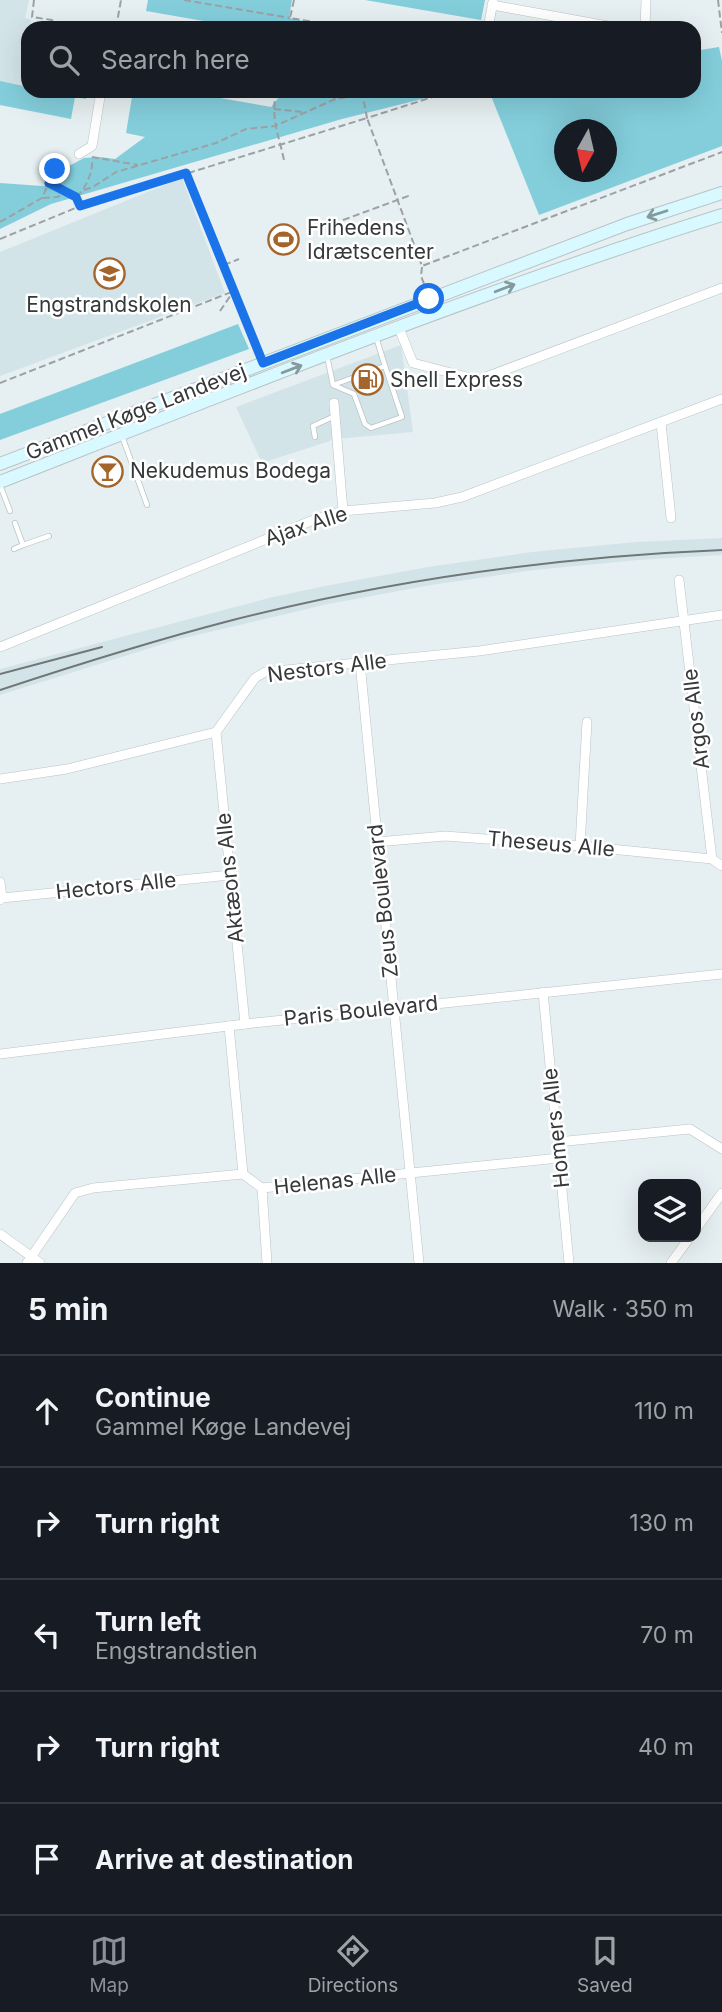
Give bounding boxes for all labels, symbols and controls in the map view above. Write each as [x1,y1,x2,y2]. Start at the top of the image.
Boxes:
search box [21,21,701,98]
icon: search [45,41,83,79]
text: Search here [101,44,250,75]
north arrow [554,119,617,182]
route end [39,153,70,184]
one-way arrow [647,209,669,221]
place label: Frihedens Idrætscenter [307,215,434,264]
sports icon: Frihedens Idrætscenter [267,223,301,257]
school or university icon: Engstrandskolen [92,256,126,290]
one-way arrow [493,281,515,294]
route start [413,283,444,314]
place label: Engstrandskolen [26,292,192,317]
street label: Gammel Køge Landevej [22,358,249,465]
one-way arrow [281,361,302,374]
fuel station icon: Shell Express [350,363,384,397]
place label: Shell Express [390,367,523,392]
bar icon: Nekudemus Bodega [90,454,124,488]
place label: Nekudemus Bodega [130,458,331,483]
street label: Ajax Alle [261,500,350,551]
street label: Nestors Alle [266,648,388,687]
street label: Argos Alle [677,667,714,771]
street label: Aktæons Alle [210,812,249,945]
street label: Zeus Boulevard [362,823,403,979]
street label: Theseus Alle [486,825,616,862]
street label: Hectors Alle [55,867,177,904]
street label: Paris Boulevard [283,990,439,1031]
street label: Homers Alle [537,1067,574,1189]
street label: Helenas Alle [272,1162,398,1199]
map controls [638,1179,701,1242]
button: layers [638,1179,701,1242]
text: 5 min [28,1291,108,1327]
text: Walk · 350 m [553,1295,694,1323]
text: Continue [95,1382,211,1413]
icon: ahead [28,1392,66,1430]
text: 110 m [634,1397,694,1425]
text: Gammel Køge Landevej [95,1413,351,1441]
icon: right [28,1504,66,1542]
text: Turn right [95,1508,220,1539]
text: 130 m [629,1509,694,1537]
text: Turn left [95,1606,201,1637]
icon: left [28,1616,66,1654]
text: 70 m [640,1621,694,1649]
text: Engstrandstien [95,1637,258,1665]
icon: right [28,1728,66,1766]
text: Turn right [95,1732,220,1763]
text: 40 m [638,1733,694,1761]
icon: arrive [28,1840,66,1878]
text: Arrive at destination [95,1844,354,1875]
tab: Map [89,1932,129,1997]
tab: Directions [308,1932,398,1997]
tab: Saved [577,1932,633,1997]

